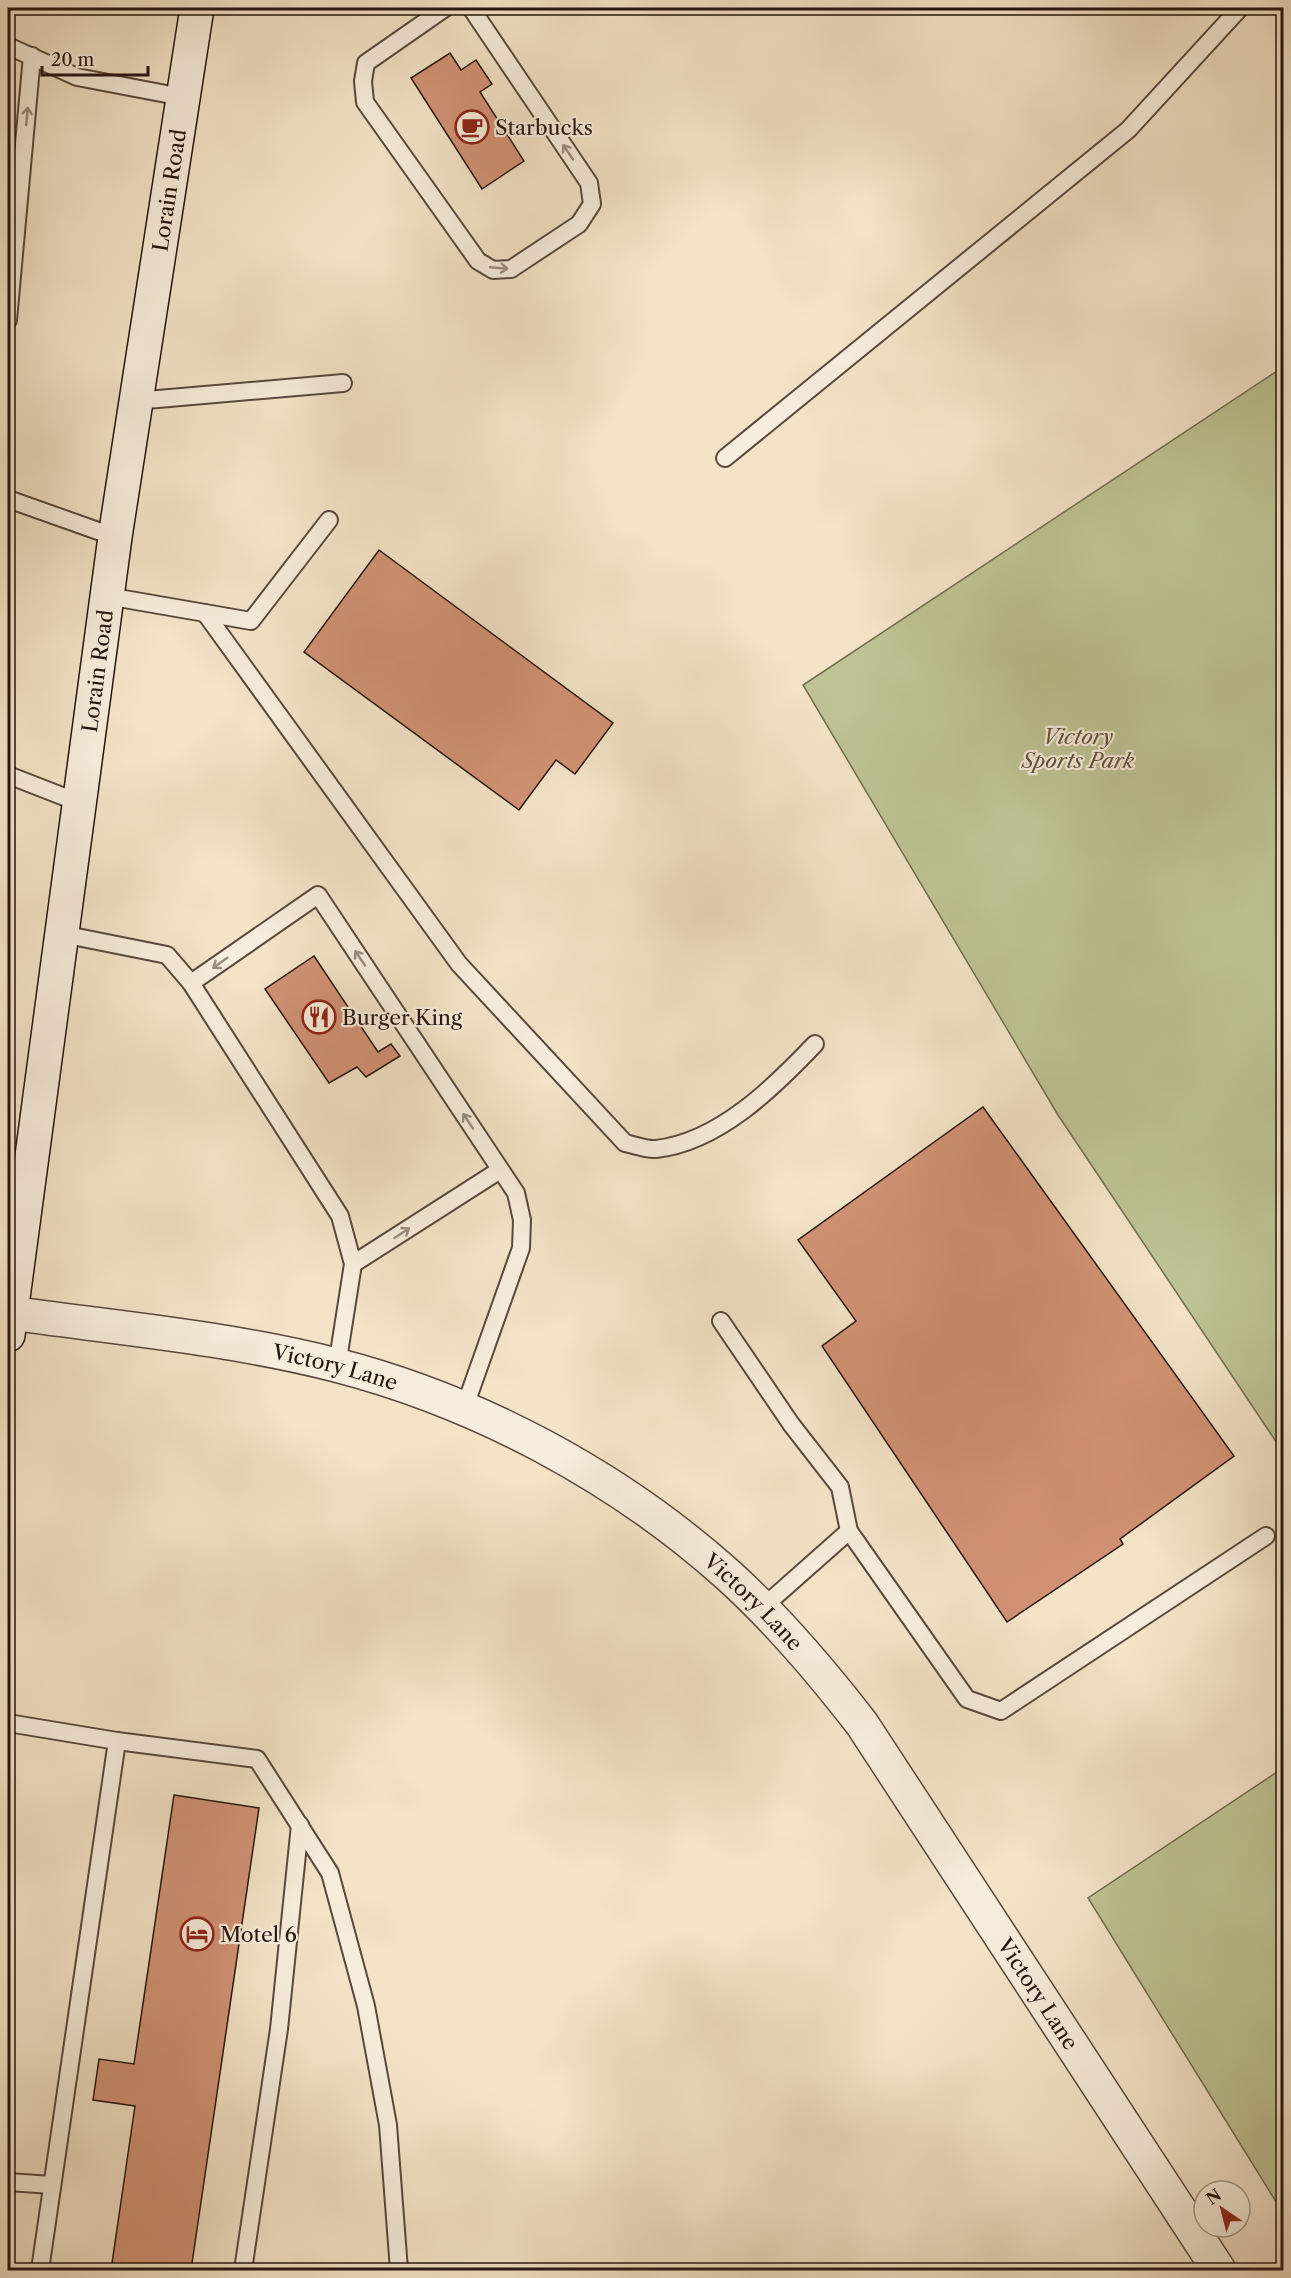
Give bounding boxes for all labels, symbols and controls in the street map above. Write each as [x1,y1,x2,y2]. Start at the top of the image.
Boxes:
scale bar [42,39,148,77]
text: 20 m [51,49,95,71]
one-way arrow [22,106,33,126]
cafe icon: Starbucks [454,109,490,145]
place label: Starbucks [495,115,593,140]
street label: Lorain Road [147,127,191,253]
one-way arrow [562,145,574,161]
one-way arrow [489,263,509,274]
street label: Lorain Road [76,608,118,734]
park label: Victory Sports Park [1020,724,1134,773]
one-way arrow [354,951,366,967]
one-way arrow [213,957,229,969]
restaurant icon: Burger King [301,999,337,1035]
place label: Burger King [342,1005,463,1030]
one-way arrow [462,1113,474,1130]
one-way arrow [393,1226,410,1238]
street label: Victory Lane [270,1338,401,1395]
street label: Victory Lane [699,1547,808,1655]
hotel icon: Motel 6 [179,1916,215,1952]
place label: Motel 6 [220,1922,297,1947]
street label: Victory Lane [992,1932,1084,2054]
north arrow [1192,2179,1252,2239]
text: N [1202,2184,1225,2209]

